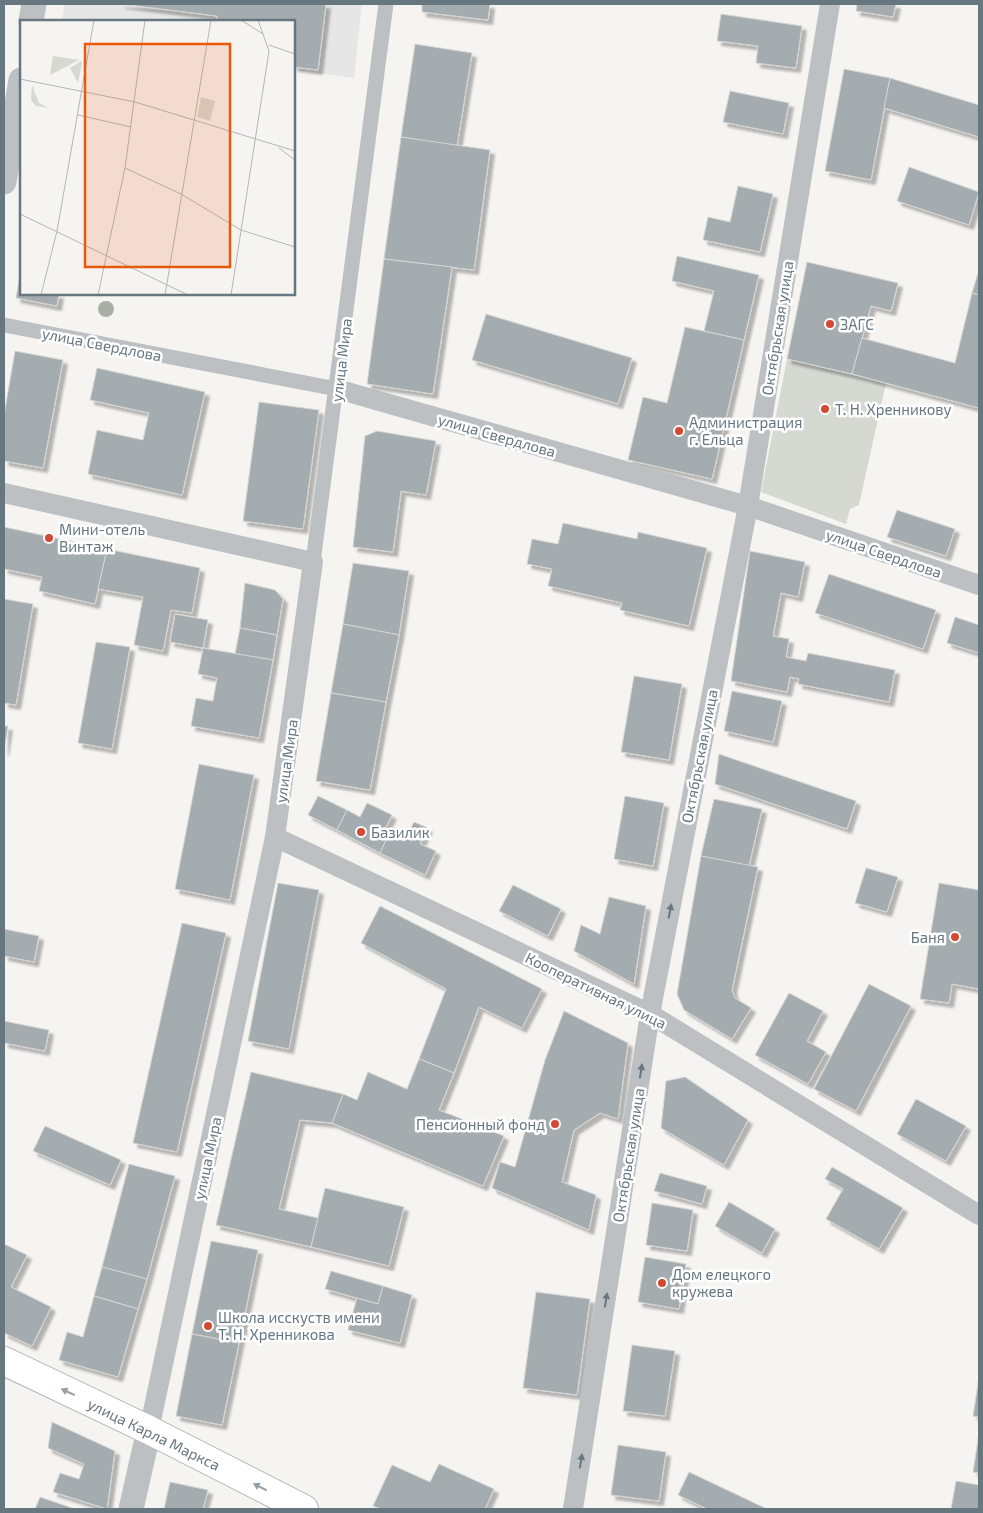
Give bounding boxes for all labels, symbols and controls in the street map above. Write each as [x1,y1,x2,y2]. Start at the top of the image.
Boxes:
inset map [20,20,295,295]
street label: Октябрьская улица [757,260,797,397]
place label: ЗАГС [840,315,874,333]
street label: улица Мира [327,317,356,403]
marker: ЗАГС [824,318,836,330]
street label: улица Свердлова [41,324,163,365]
place label: Т. Н. Хренникову [835,400,952,419]
marker: Т. Н. Хренникову [819,403,831,415]
street label: улица Свердлова [436,410,558,461]
place label: Администрация г. Ельца [689,413,802,448]
marker: Администрация г. Ельца [673,425,685,437]
place label: Мини-отель Винтаж [59,520,145,555]
street label: улица Свердлова [823,525,944,582]
marker: Мини-отель Винтаж [43,532,55,544]
street label: Октябрьская улица [677,688,722,825]
street label: улица Мира [271,718,302,804]
place label: Базилик [371,823,430,841]
marker: Базилик [355,826,367,838]
one-way arrow [666,902,674,918]
place label: Баня [911,928,945,946]
marker: Баня [949,931,961,943]
street label: Кооперативная улица [522,948,669,1033]
one-way arrow [637,1062,645,1078]
street label: Октябрьская улица [608,1087,648,1224]
street label: улица Мира [189,1115,226,1201]
place label: Пенсионный фонд [416,1115,545,1133]
marker: Пенсионный фонд [549,1118,561,1130]
place label: Дом елецкого кружева [672,1265,771,1301]
marker: Дом елецкого кружева [656,1277,668,1289]
one-way arrow [602,1292,610,1308]
place label: Школа исскуств имени Т. Н. Хренникова [218,1308,380,1343]
marker: Школа исскуств имени Т. Н. Хренникова [202,1320,214,1332]
one-way arrow [61,1388,75,1396]
street label: улица Карла Маркса [84,1394,223,1475]
one-way arrow [577,1453,585,1469]
one-way arrow [253,1483,268,1491]

